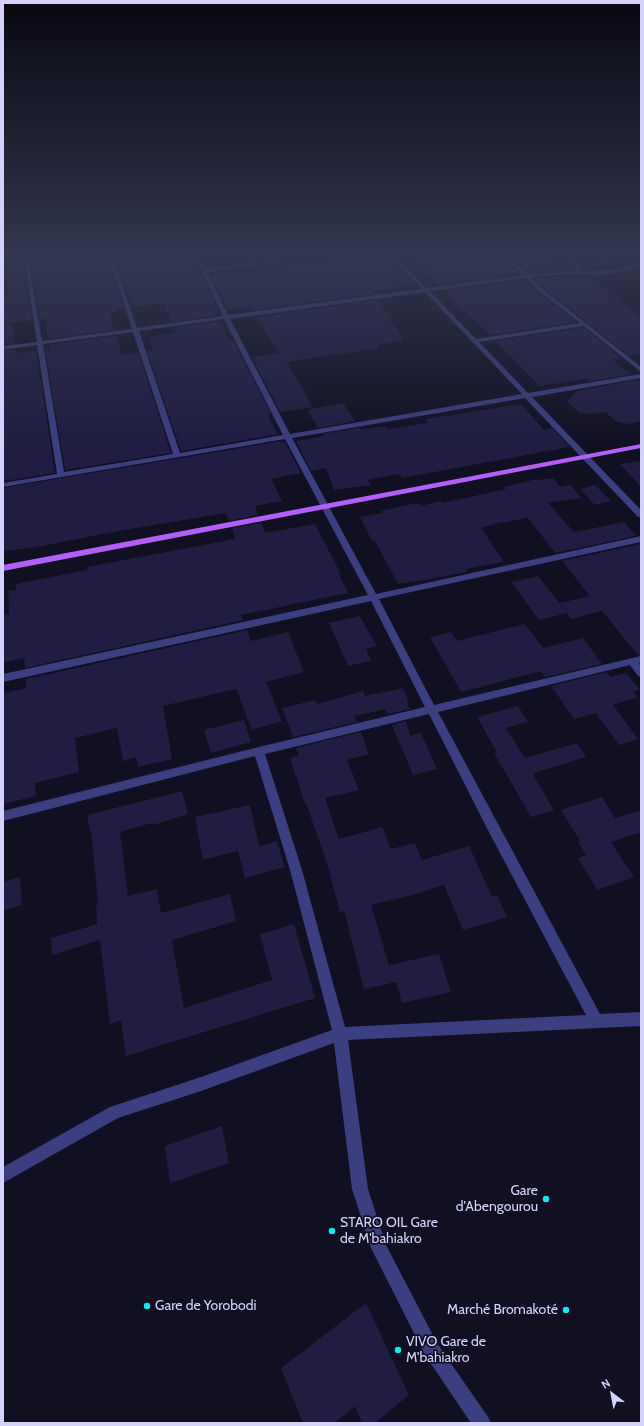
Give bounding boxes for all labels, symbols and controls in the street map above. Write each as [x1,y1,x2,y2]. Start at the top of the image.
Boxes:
place label: Gare d'Abengourou [456,1183,538,1216]
marker: Gare d'Abengourou [541,1194,551,1204]
place label: STARO OIL Gare de M'bahiakro [340,1215,438,1248]
marker: STARO OIL Gare de M'bahiakro [327,1226,337,1236]
place label: Gare de Yorobodi [155,1298,256,1314]
marker: Gare de Yorobodi [142,1301,152,1311]
place label: Marché Bromakoté [447,1302,558,1318]
marker: Marché Bromakoté [561,1305,571,1315]
place label: VIVO Gare de M'bahiakro [406,1334,486,1366]
marker: VIVO Gare de M'bahiakro [393,1345,403,1355]
north arrow [592,1374,632,1414]
text: N [599,1376,613,1392]

